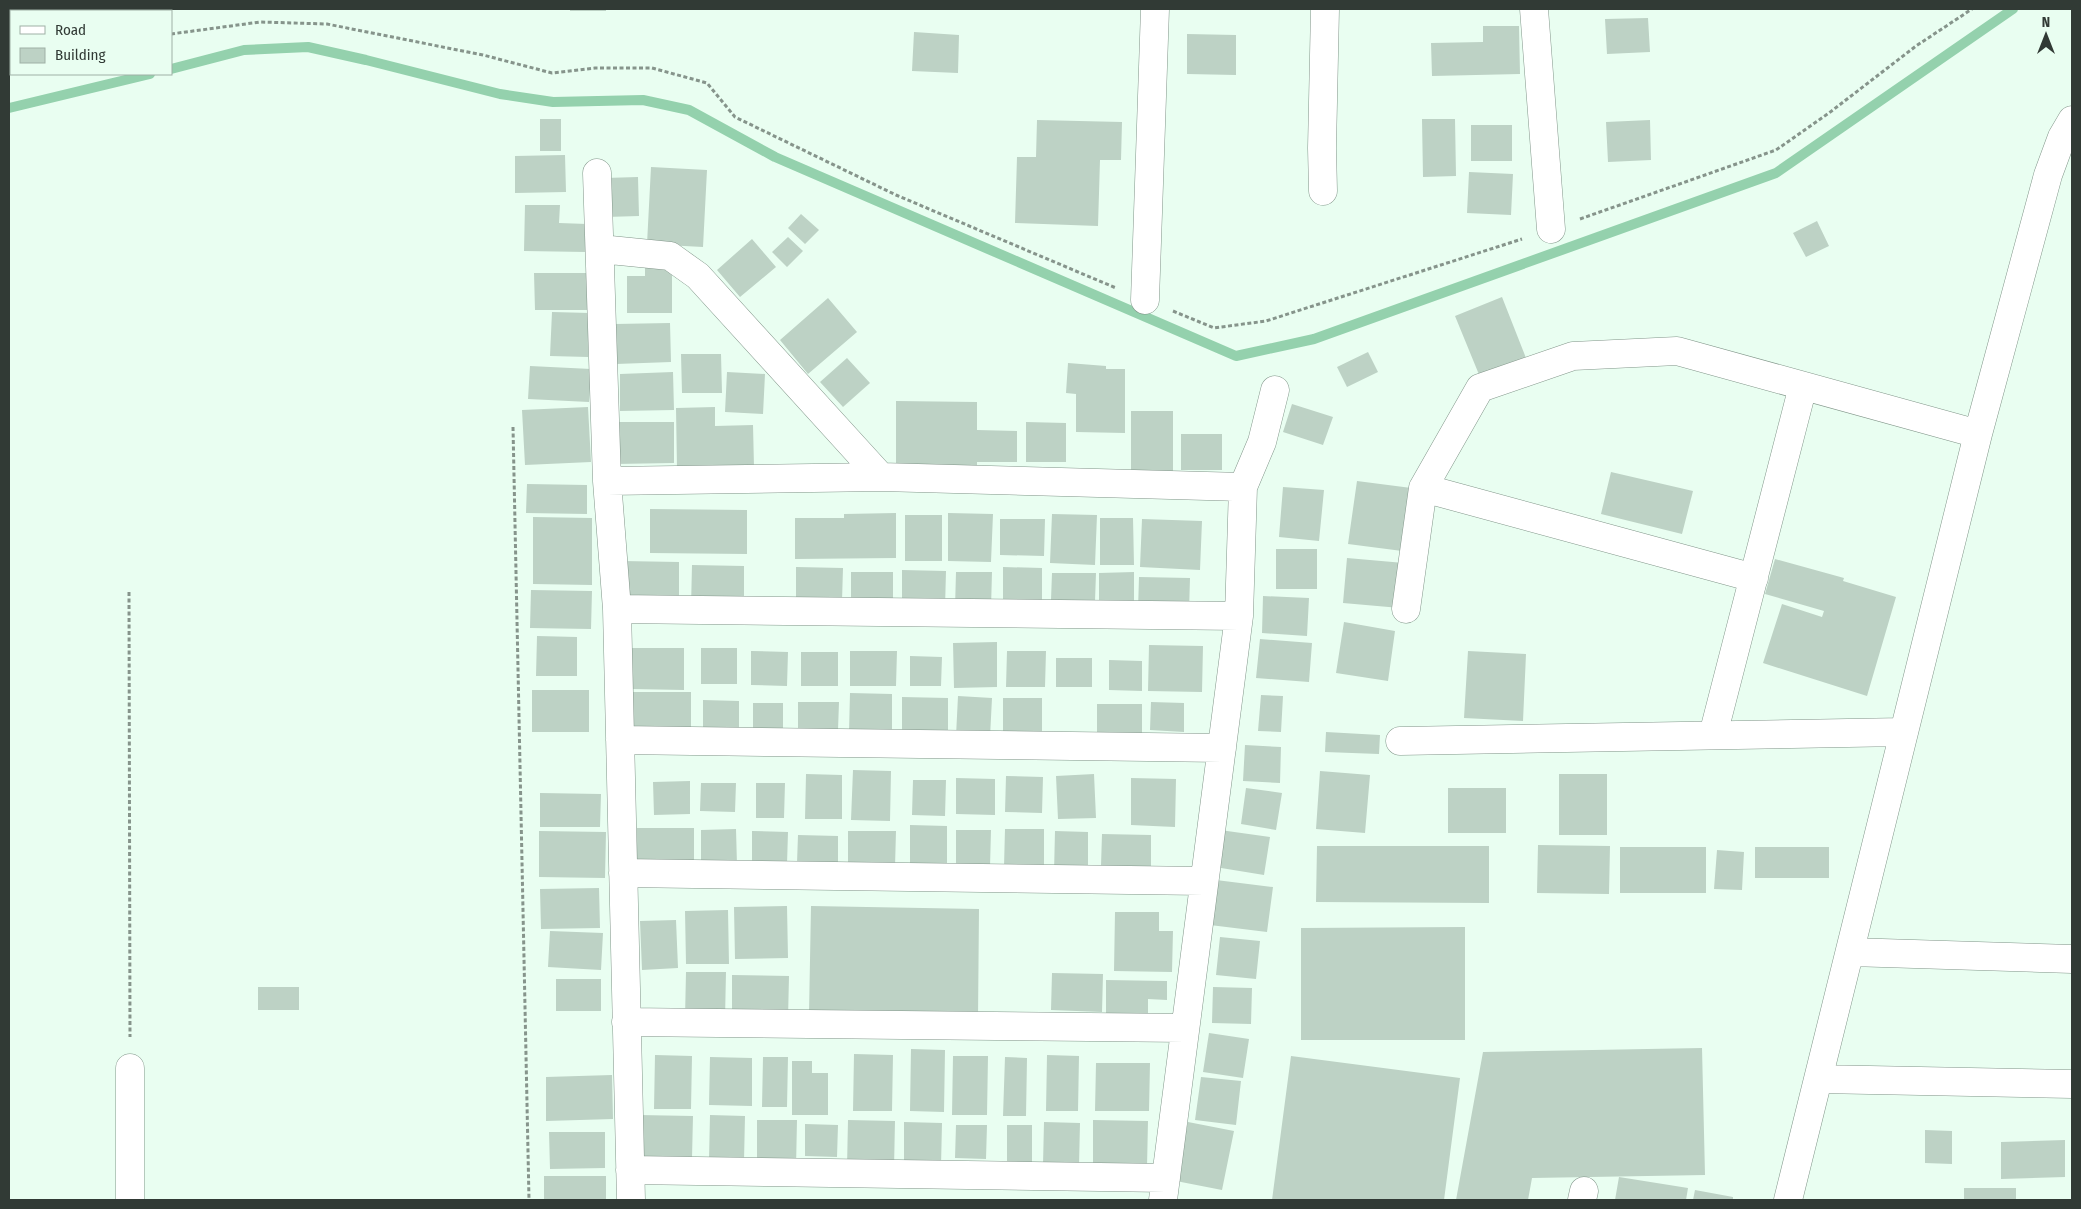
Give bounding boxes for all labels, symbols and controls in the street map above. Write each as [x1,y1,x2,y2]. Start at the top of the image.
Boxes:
legend [10,10,172,75]
north arrow [2021,10,2071,60]
text: N [2042,14,2050,31]
text: Road [55,21,86,39]
text: Building [55,46,106,64]

